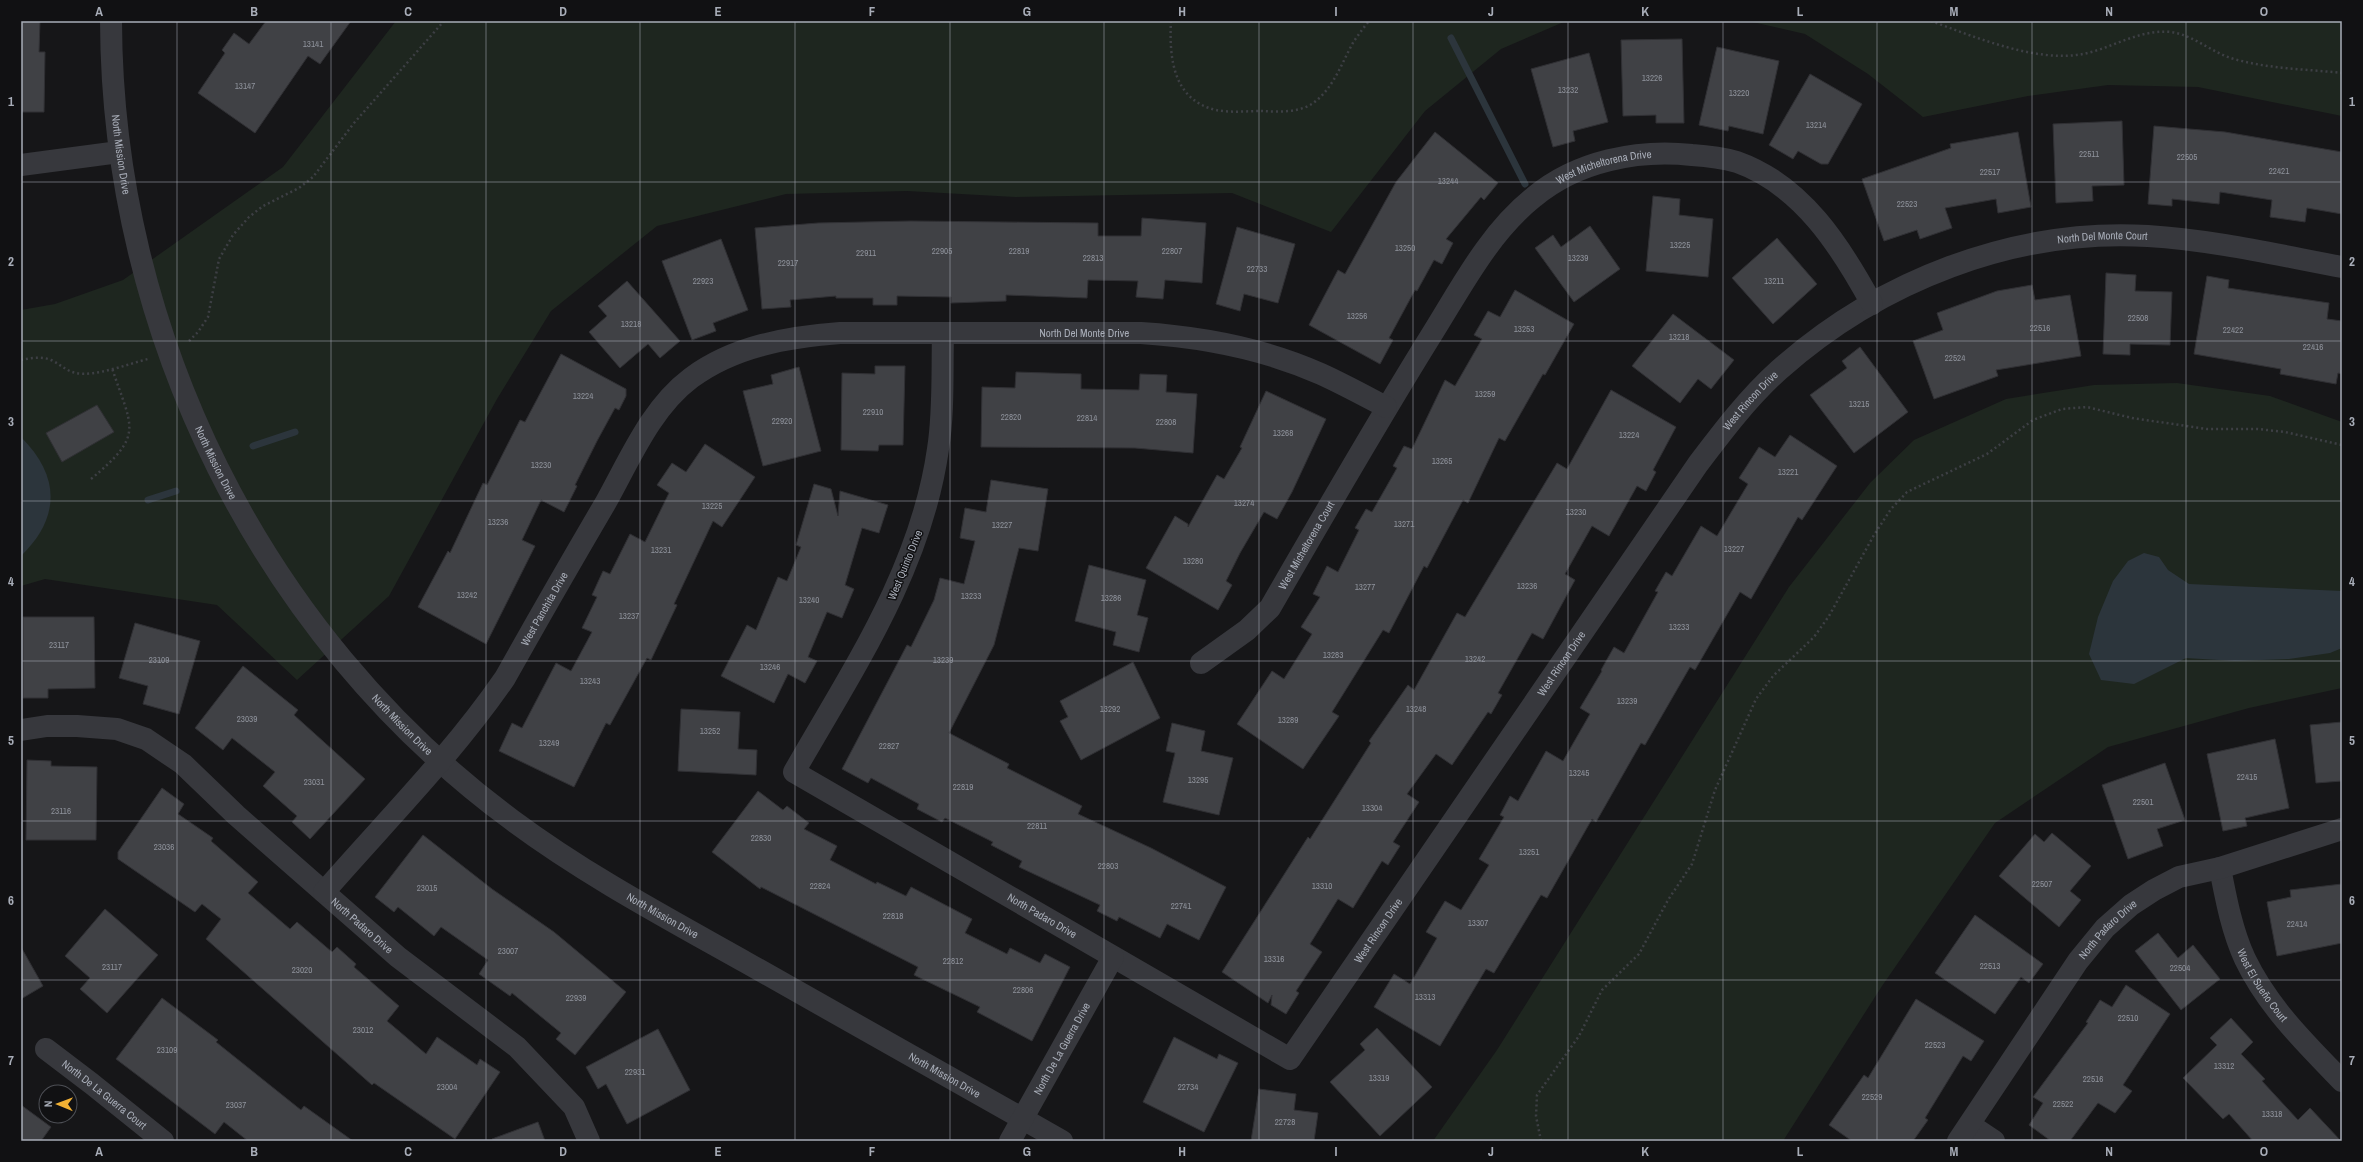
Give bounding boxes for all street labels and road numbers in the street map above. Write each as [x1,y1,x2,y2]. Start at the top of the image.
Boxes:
street label: North Mission Drive [109,114,134,195]
street label: West Micheltorena Drive [1553,147,1652,187]
street label: North Del Monte Court [2056,228,2148,247]
street label: North Del Monte Drive [1039,326,1129,340]
street label: West Rincon Drive [1720,368,1781,433]
street label: North Mission Drive [192,424,240,502]
street label: West Micheltorena Court [1275,498,1338,592]
street label: West Quinto Drive [885,528,925,602]
street label: West Panchita Drive [518,569,571,648]
street label: West Rincon Drive [1534,628,1588,699]
street label: North Mission Drive [369,691,436,758]
street label: North Mission Drive [624,889,701,941]
street label: North Padaro Drive [1005,890,1079,941]
street label: North Padaro Drive [328,895,396,956]
street label: West Rincon Drive [1351,895,1405,966]
street label: North Padaro Drive [2076,896,2139,962]
street label: West El Sueño Court [2234,946,2291,1025]
street label: North De La Guerra Drive [1030,1000,1093,1097]
street label: North Mission Drive [906,1049,983,1101]
street label: North De La Guerra Court [59,1057,150,1132]

